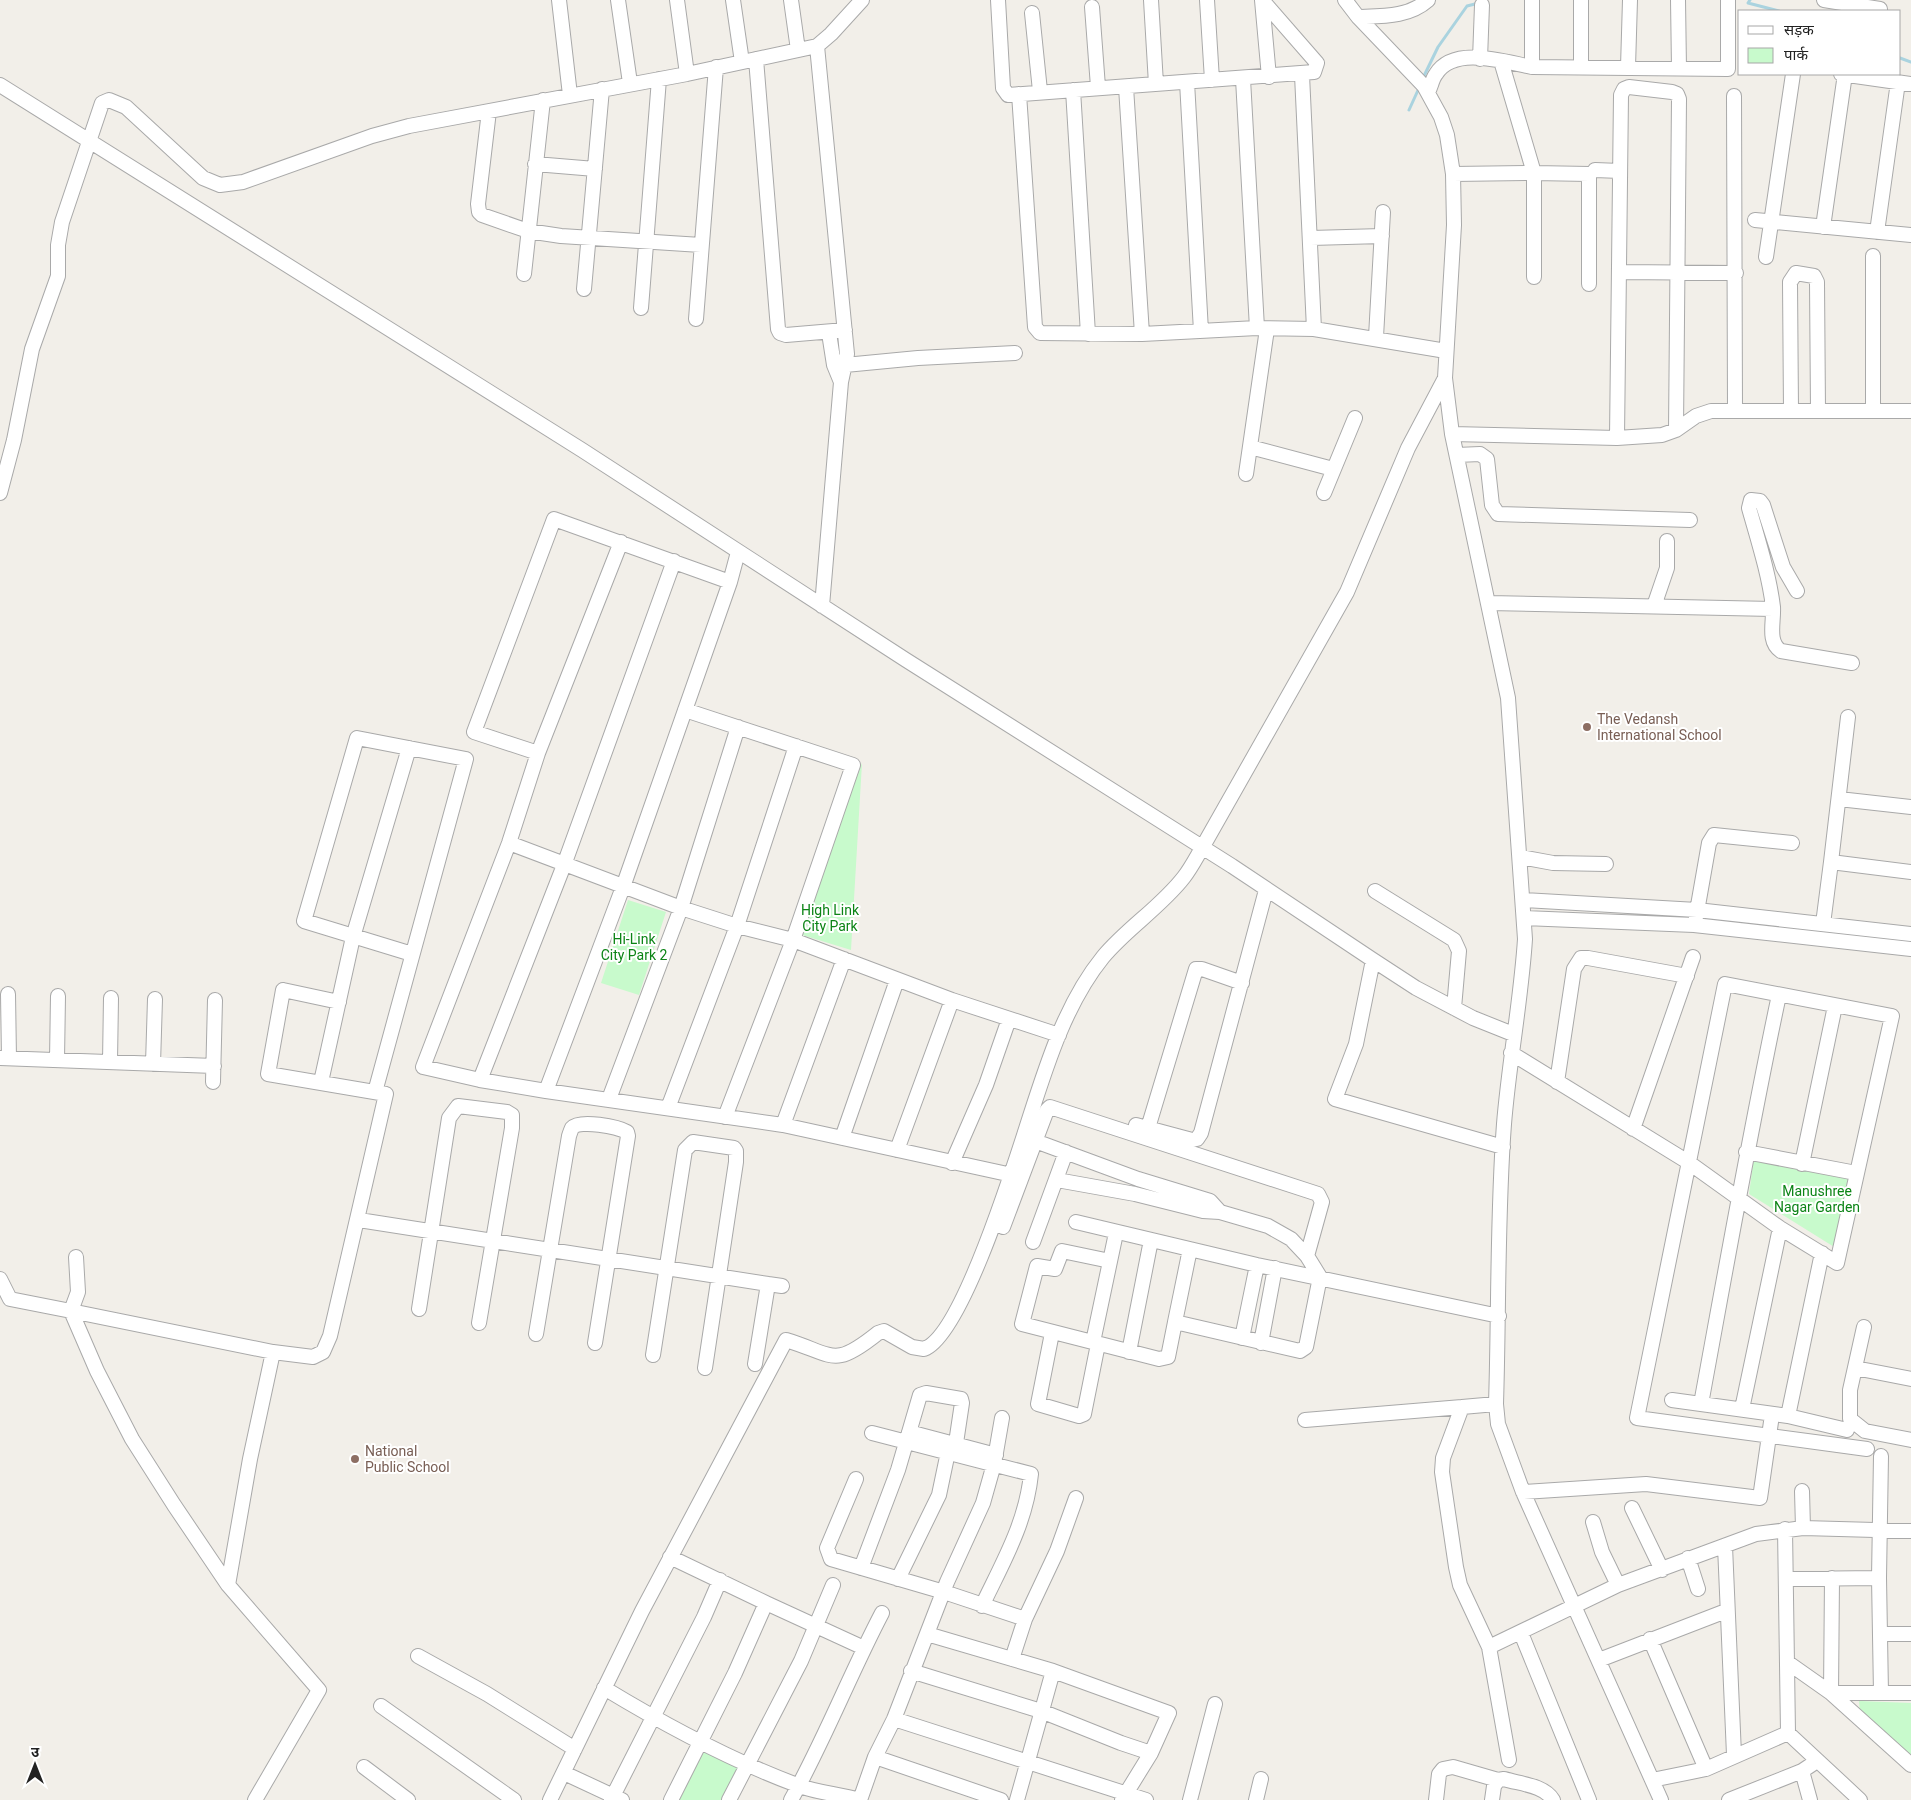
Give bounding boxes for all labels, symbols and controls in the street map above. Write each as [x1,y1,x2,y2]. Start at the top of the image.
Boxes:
legend [1738,10,1901,75]
text: सड़क [1784,21,1814,39]
text: पार्क [1784,46,1808,64]
place label: The Vedansh International School [1597,711,1722,743]
marker: The Vedansh International School [1581,721,1593,733]
park label: High Link City Park [801,902,860,934]
park label: Hi-Link City Park 2 [601,931,668,963]
park label: Manushree Nagar Garden [1774,1183,1860,1215]
place label: National Public School [365,1443,450,1475]
marker: National Public School [349,1453,361,1465]
north arrow [10,1740,60,1790]
text: उ [31,1744,40,1760]

